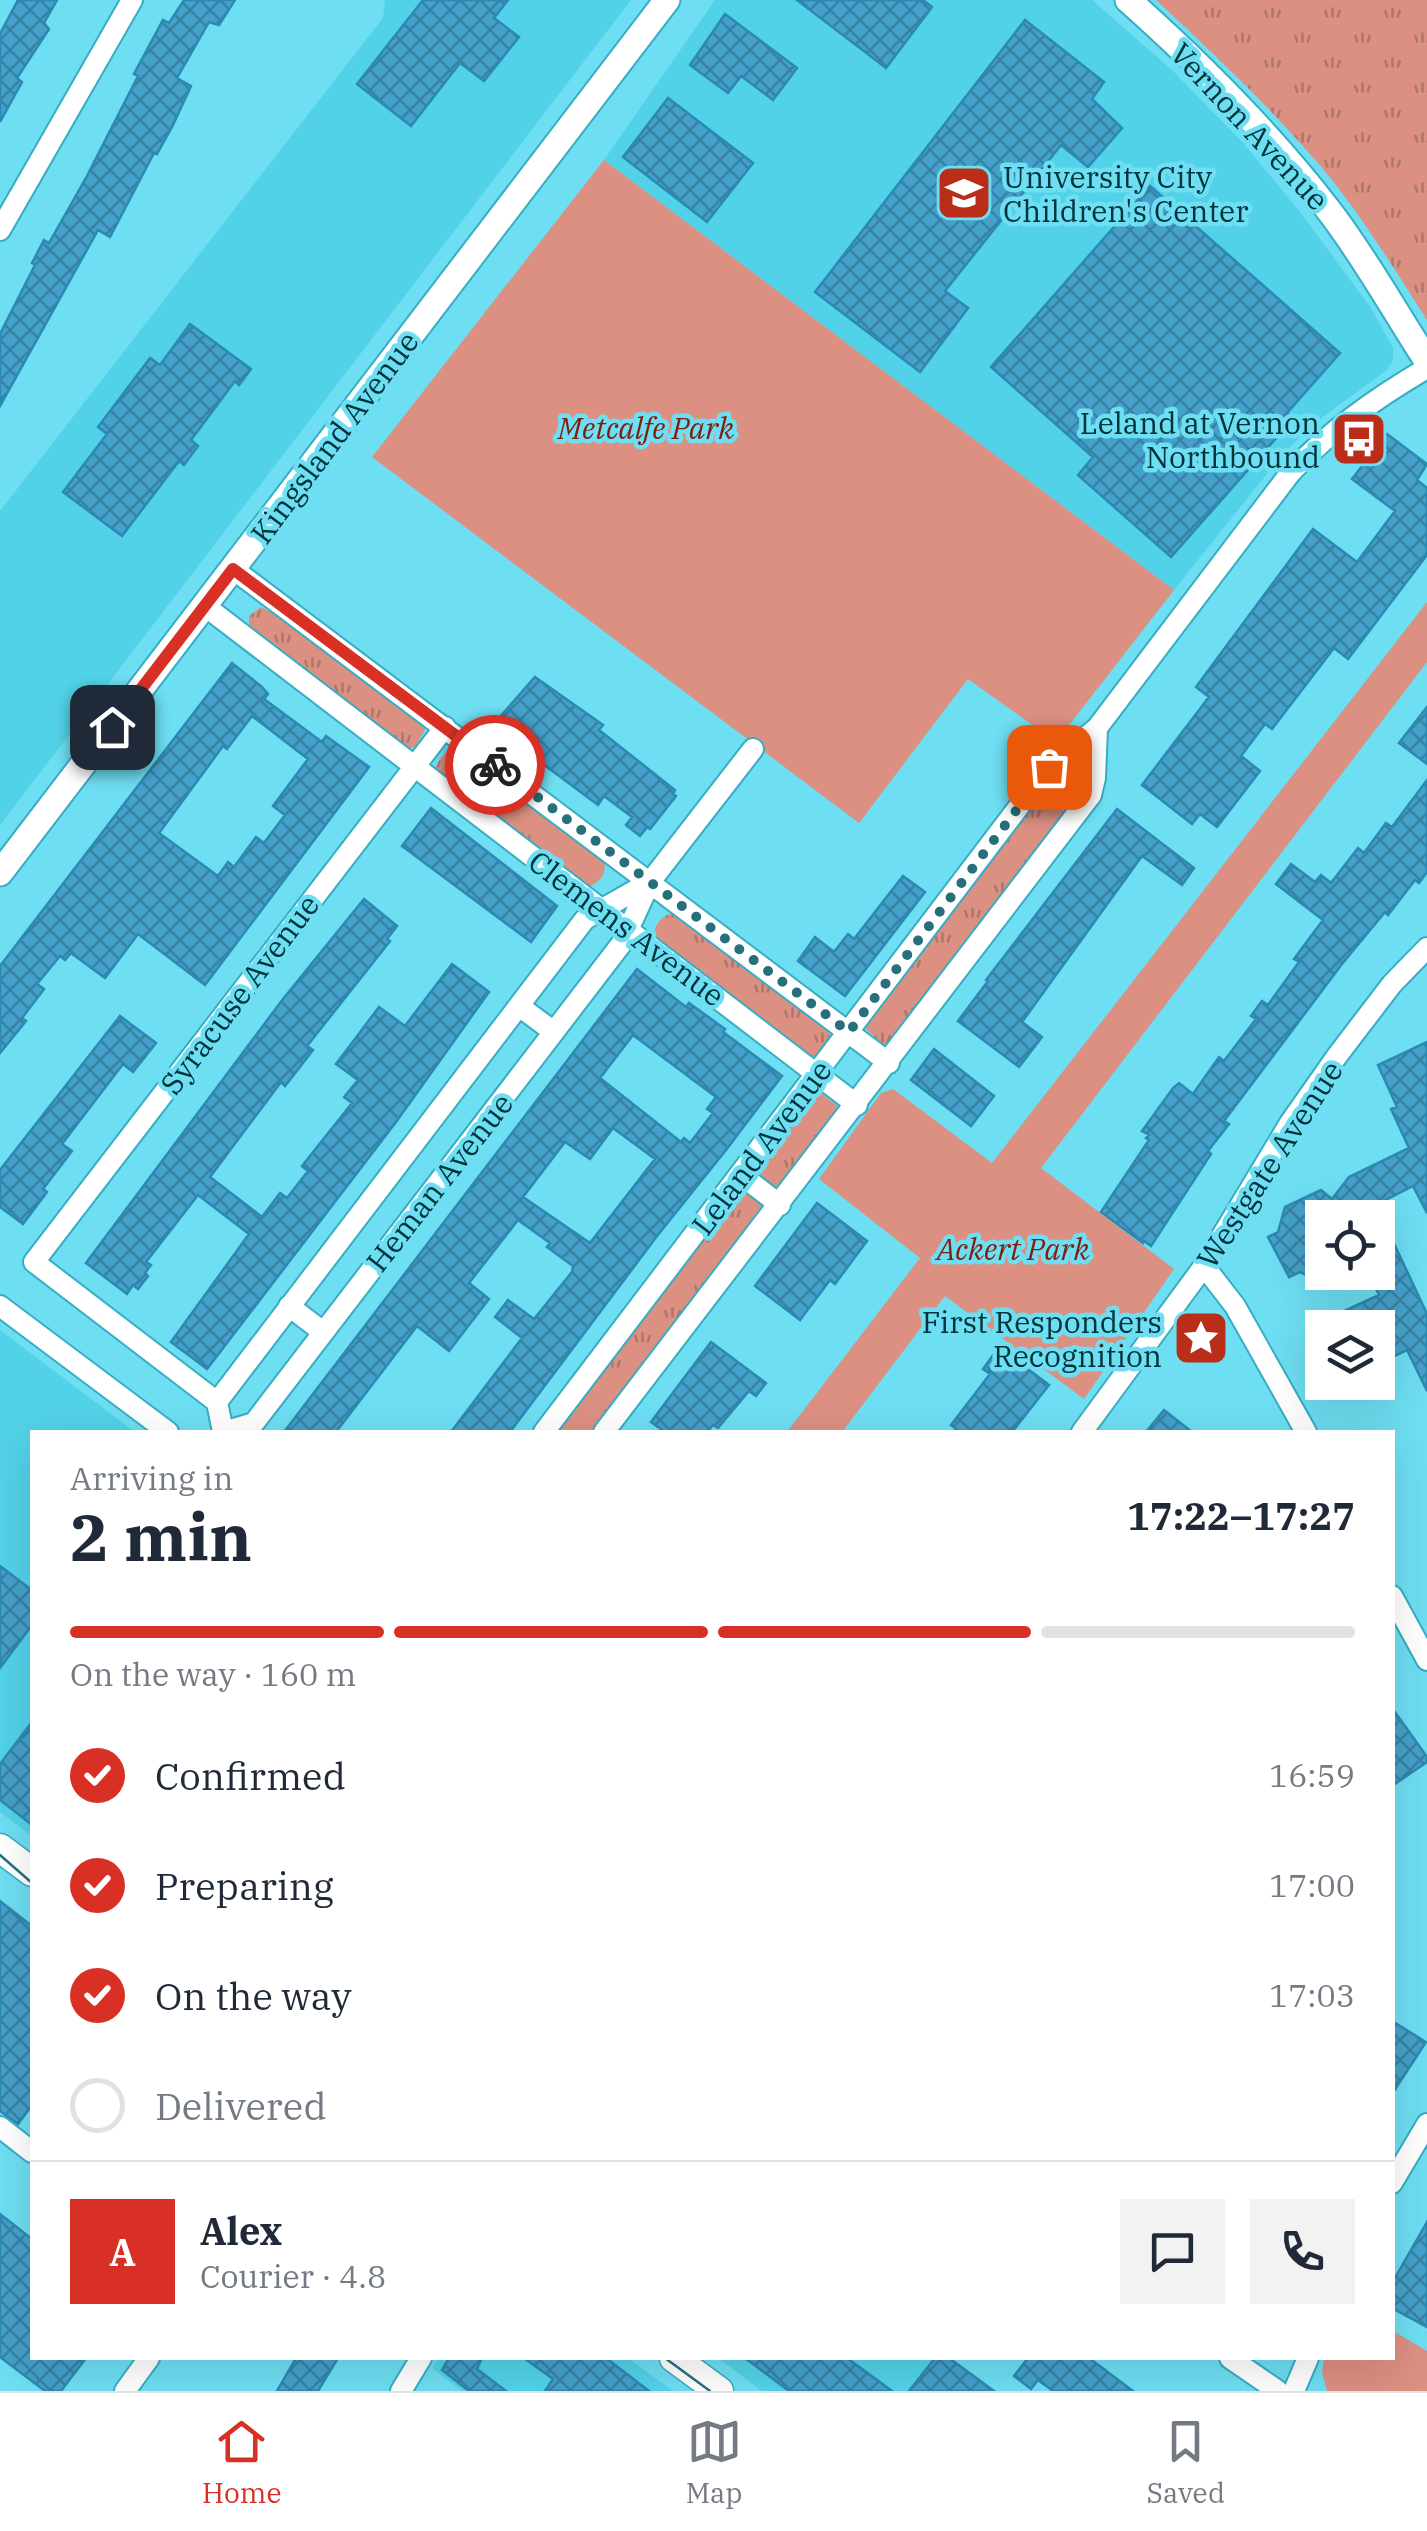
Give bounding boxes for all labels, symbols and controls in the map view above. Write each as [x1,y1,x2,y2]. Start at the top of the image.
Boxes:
street label: Vernon Avenue [1162,34,1338,218]
place label: University City Children's Center [1003,157,1248,230]
school or university icon: University City Children's Center [934,163,994,223]
street label: Kingsland Avenue [241,323,427,551]
place label: Leland at Vernon Northbound [1080,403,1320,476]
park label: Metcalfe Park [557,408,734,447]
bus stop icon: Leland at Vernon Northbound [1329,409,1389,469]
pin [70,685,155,770]
icon: home [85,700,140,755]
courier [445,715,545,815]
pin [1007,725,1092,810]
icon: bike [468,738,523,793]
icon: bag [1022,740,1077,795]
street label: Clemens Avenue [521,842,733,1014]
street label: Syracuse Avenue [151,886,327,1102]
street label: Leland Avenue [683,1052,839,1242]
street label: Westgate Avenue [1187,1053,1351,1275]
street label: Heman Avenue [357,1085,521,1279]
map controls [1305,1200,1395,1400]
button: locate [1305,1200,1395,1290]
park label: Ackert Park [935,1229,1090,1268]
place label: First Responders Recognition [922,1302,1162,1375]
place icon: First Responders Recognition [1171,1308,1231,1368]
button: layers [1305,1310,1395,1400]
text: Arriving in [70,1457,233,1499]
text: 17:22–17:27 [1127,1491,1355,1540]
text: 2 min [70,1494,252,1579]
text: On the way · 160 m [70,1653,356,1695]
icon: check [70,1748,125,1803]
text: Confirmed [155,1751,346,1800]
text: 16:59 [1269,1754,1355,1796]
icon: check [70,1858,125,1913]
text: Preparing [155,1861,334,1910]
text: 17:00 [1269,1864,1355,1906]
icon: check [70,1968,125,2023]
text: On the way [155,1971,352,2020]
text: 17:03 [1269,1974,1355,2016]
text: Delivered [155,2081,327,2130]
button: chat [1120,2199,1225,2304]
button: phone [1250,2199,1355,2304]
text: Alex [200,2206,282,2255]
text: A [109,2227,136,2276]
text: Courier · 4.8 [200,2255,386,2297]
tab: Home [202,2414,282,2511]
tab: Map [686,2414,743,2511]
tab: Saved [1147,2414,1225,2511]

